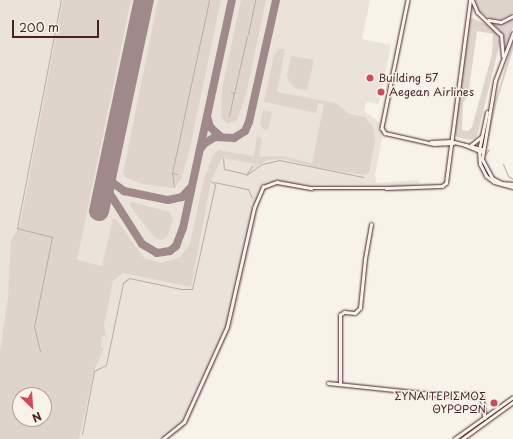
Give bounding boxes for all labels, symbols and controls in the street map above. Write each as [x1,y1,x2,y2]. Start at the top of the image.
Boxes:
scale bar [14,12,101,38]
text: 200 m [19,18,59,36]
place label: Building 57 [378,71,438,85]
marker: Building 57 [365,73,375,83]
place label: Aegean Airlines [389,85,474,99]
marker: Aegean Airlines [376,87,386,97]
north arrow [12,387,52,427]
place label: ΣΥΝΑΙΤΕΡΙΣΜΟΣ ΘΥΡΩΡΩΝ [395,390,486,416]
marker: ΣΥΝΑΙΤΕΡΙΣΜΟΣ ΘΥΡΩΡΩΝ [489,398,499,408]
text: N [29,408,44,427]

